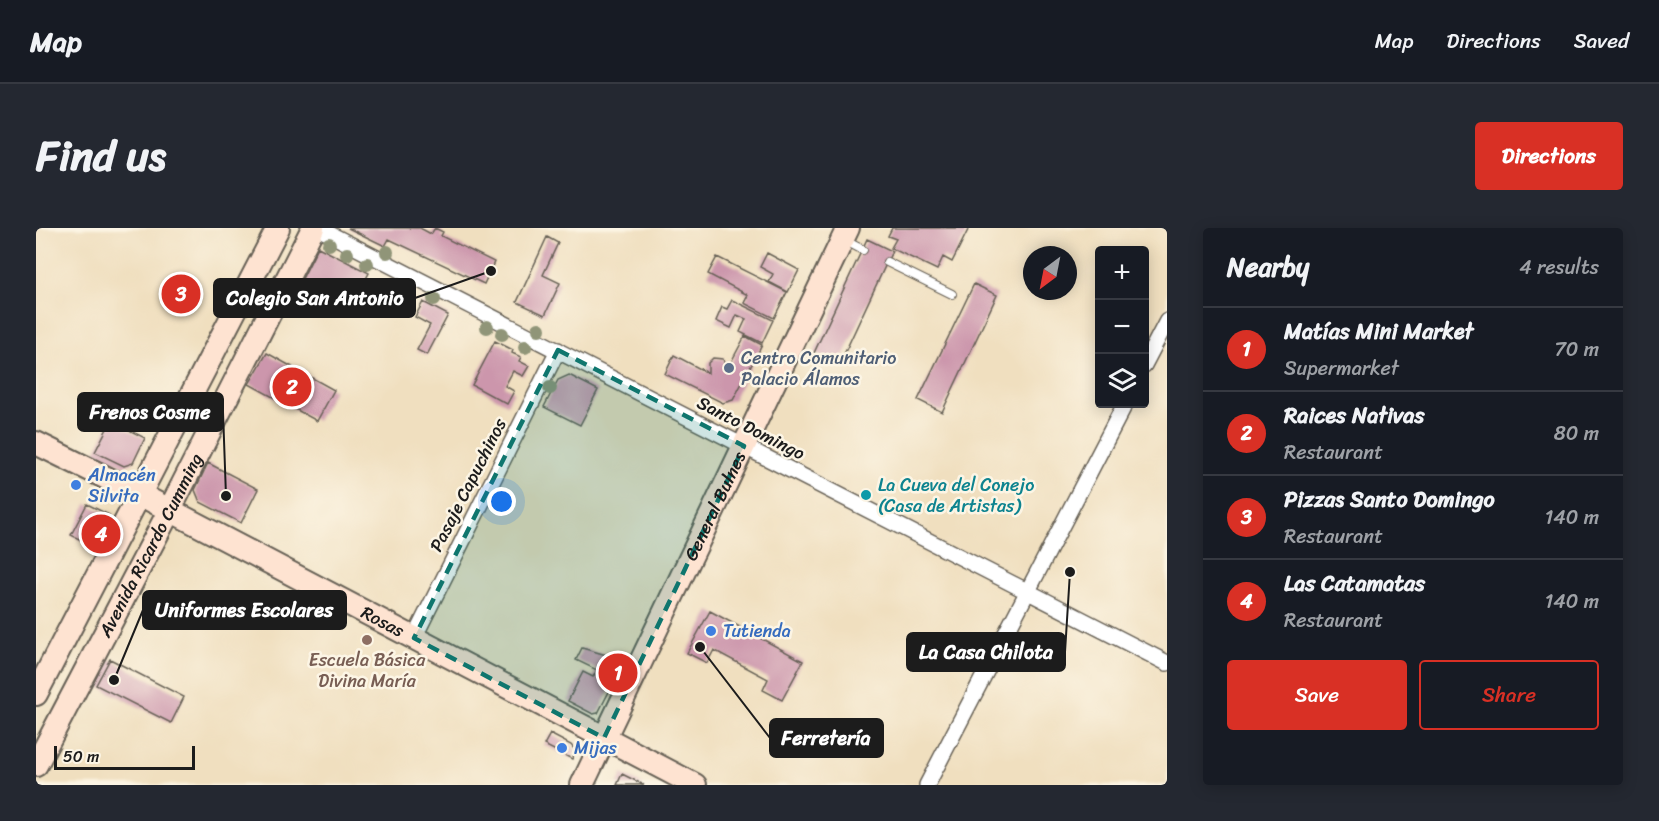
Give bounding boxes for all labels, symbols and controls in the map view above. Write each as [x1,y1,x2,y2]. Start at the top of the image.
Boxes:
text: Map [30,17,82,66]
text: Map [1375,22,1413,60]
text: Directions [1446,22,1541,60]
text: Saved [1574,22,1629,60]
text: Find us [36,119,166,193]
button: Directions [1475,122,1623,190]
text: Nearby [1227,244,1309,290]
north arrow [1023,246,1077,300]
map controls [1095,246,1149,408]
button: + [1095,246,1149,300]
text: 4 results [1519,250,1599,285]
pin: 3 [162,272,200,316]
callout: Colegio San Antonio [214,279,415,317]
text: Colegio San Antonio [225,281,405,316]
button: − [1095,300,1149,354]
text: Matías Mini Market [1284,312,1473,351]
text: 1 [1242,332,1251,367]
text: 70 m [1554,332,1599,367]
place label: Centro Comunitario Palacio Álamos [741,342,896,395]
text: Supermarket [1284,351,1399,386]
button: layers [1095,354,1149,408]
marker: Centro Comunitario Palacio Álamos [722,361,736,375]
pin: 2 [272,364,312,410]
street label: Santo Domingo [691,387,811,469]
callout: Frenos Cosme [78,393,223,431]
text: Frenos Cosme [89,395,211,430]
text: Raices Nativas [1284,396,1425,435]
street label: Pasaje Capuchinos [420,412,516,558]
text: 2 [1241,416,1252,451]
text: 80 m [1554,416,1599,451]
text: Restaurant [1284,435,1383,470]
street label: General Bulnes [675,445,755,566]
street label: Avenida Ricardo Cumming [89,447,212,644]
place label: Almacén Silvita [87,459,156,512]
place label: La Cueva del Conejo (Casa de Artistas) [878,469,1034,522]
marker: Almacén Silvita [69,478,83,492]
text: Pizzas Santo Domingo [1284,480,1495,519]
your location [487,487,516,516]
marker: La Cueva del Conejo (Casa de Artistas) [859,488,873,502]
text: 3 [1241,500,1252,535]
text: 140 m [1545,500,1599,535]
pin: 4 [82,512,120,556]
text: Restaurant [1284,519,1383,554]
text: Las Catamatas [1284,564,1425,603]
text: 4 [1240,584,1253,619]
text: 140 m [1545,584,1599,619]
callout: Uniformes Escolares [143,591,346,629]
text: Uniformes Escolares [155,593,334,628]
street label: Rosas [355,597,411,647]
text: Restaurant [1284,603,1383,638]
place label: Tutienda [723,615,791,647]
marker: Tutienda [704,624,718,638]
marker: Escuela Básica Divina María [360,633,374,647]
callout: La Casa Chilota [907,633,1065,671]
text: La Casa Chilota [919,635,1054,670]
place label: Escuela Básica Divina María [309,644,426,697]
pin: 1 [598,650,638,696]
button: Save [1227,660,1407,730]
button: Share [1419,660,1599,730]
callout: Ferretería [770,719,883,757]
text: Ferretería [780,721,871,756]
place label: Mijas [574,732,618,764]
marker: Mijas [555,741,569,755]
text: 50 m [63,742,99,771]
scale bar [54,743,195,770]

